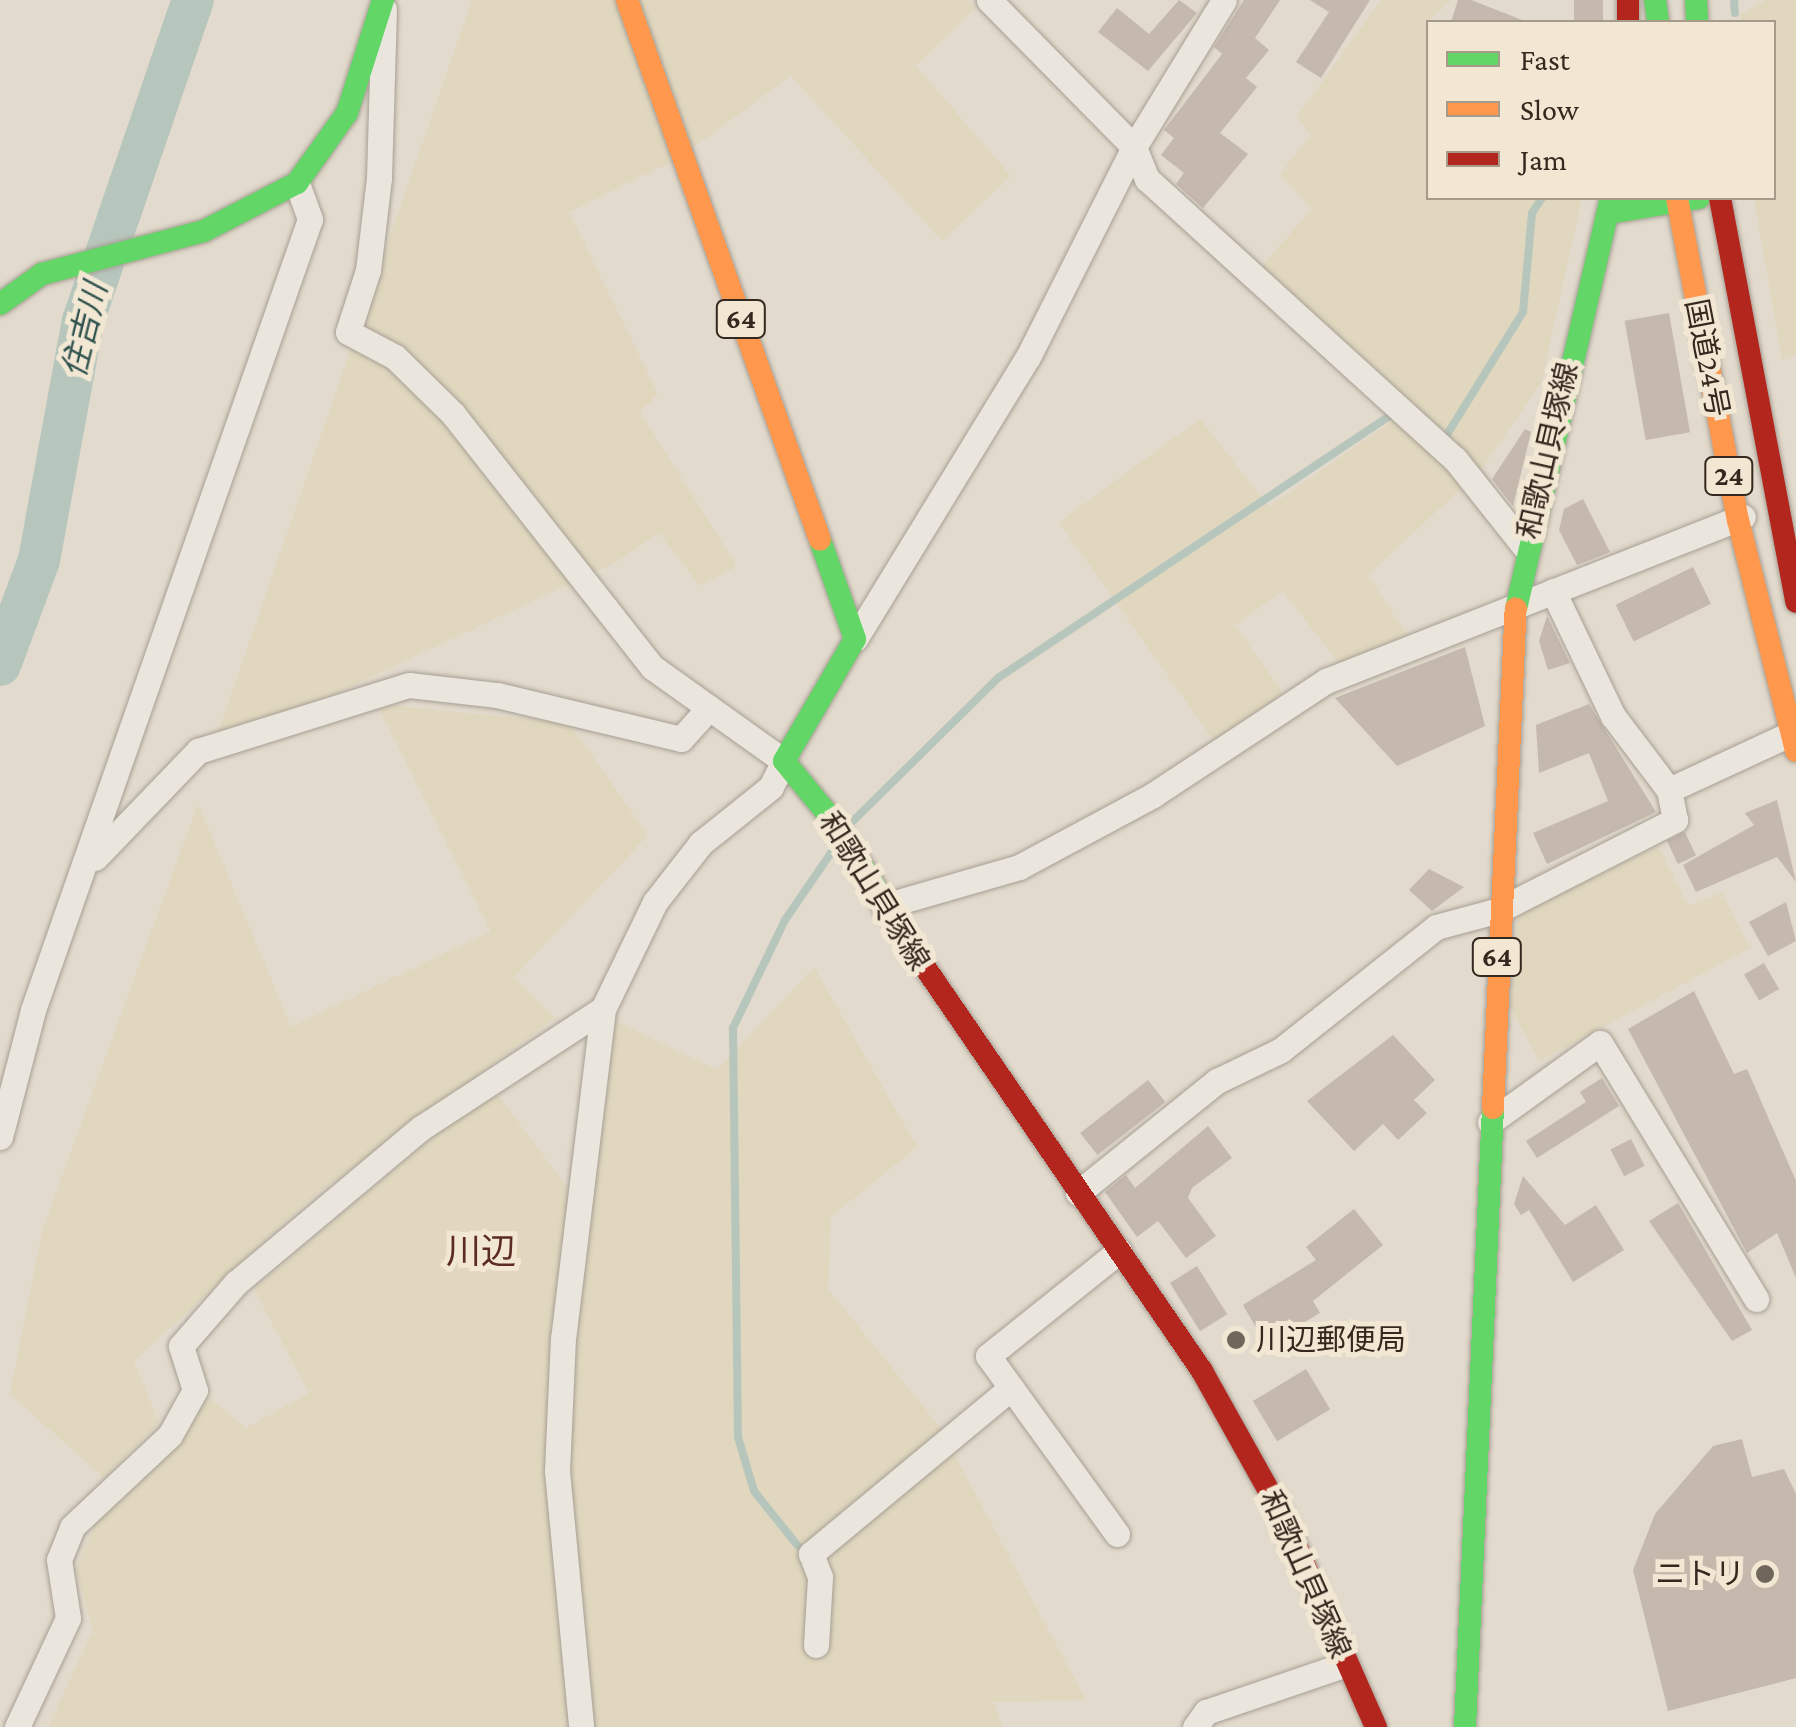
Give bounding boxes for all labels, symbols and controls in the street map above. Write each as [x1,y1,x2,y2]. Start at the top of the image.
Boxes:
legend [1426,20,1776,200]
text: Fast [1520,43,1570,76]
text: Slow [1520,93,1579,126]
text: Jam [1520,143,1567,176]
water label: 住吉川 [55,279,115,381]
road number: 64 [714,296,768,342]
street label: 国道24号 [1678,296,1736,420]
street label: 和歌山貝塚線 [1510,359,1586,543]
road number: 24 [1704,453,1754,499]
street label: 和歌山貝塚線 [811,805,937,977]
road number: 64 [1470,934,1524,980]
district label: 川辺 [446,1231,516,1273]
place label: 川辺郵便局 [1256,1322,1406,1358]
marker: 川辺郵便局 [1225,1329,1247,1351]
street label: 和歌山貝塚線 [1252,1484,1358,1664]
place label: ニトリ [1655,1556,1745,1592]
marker: ニトリ [1754,1563,1776,1585]

